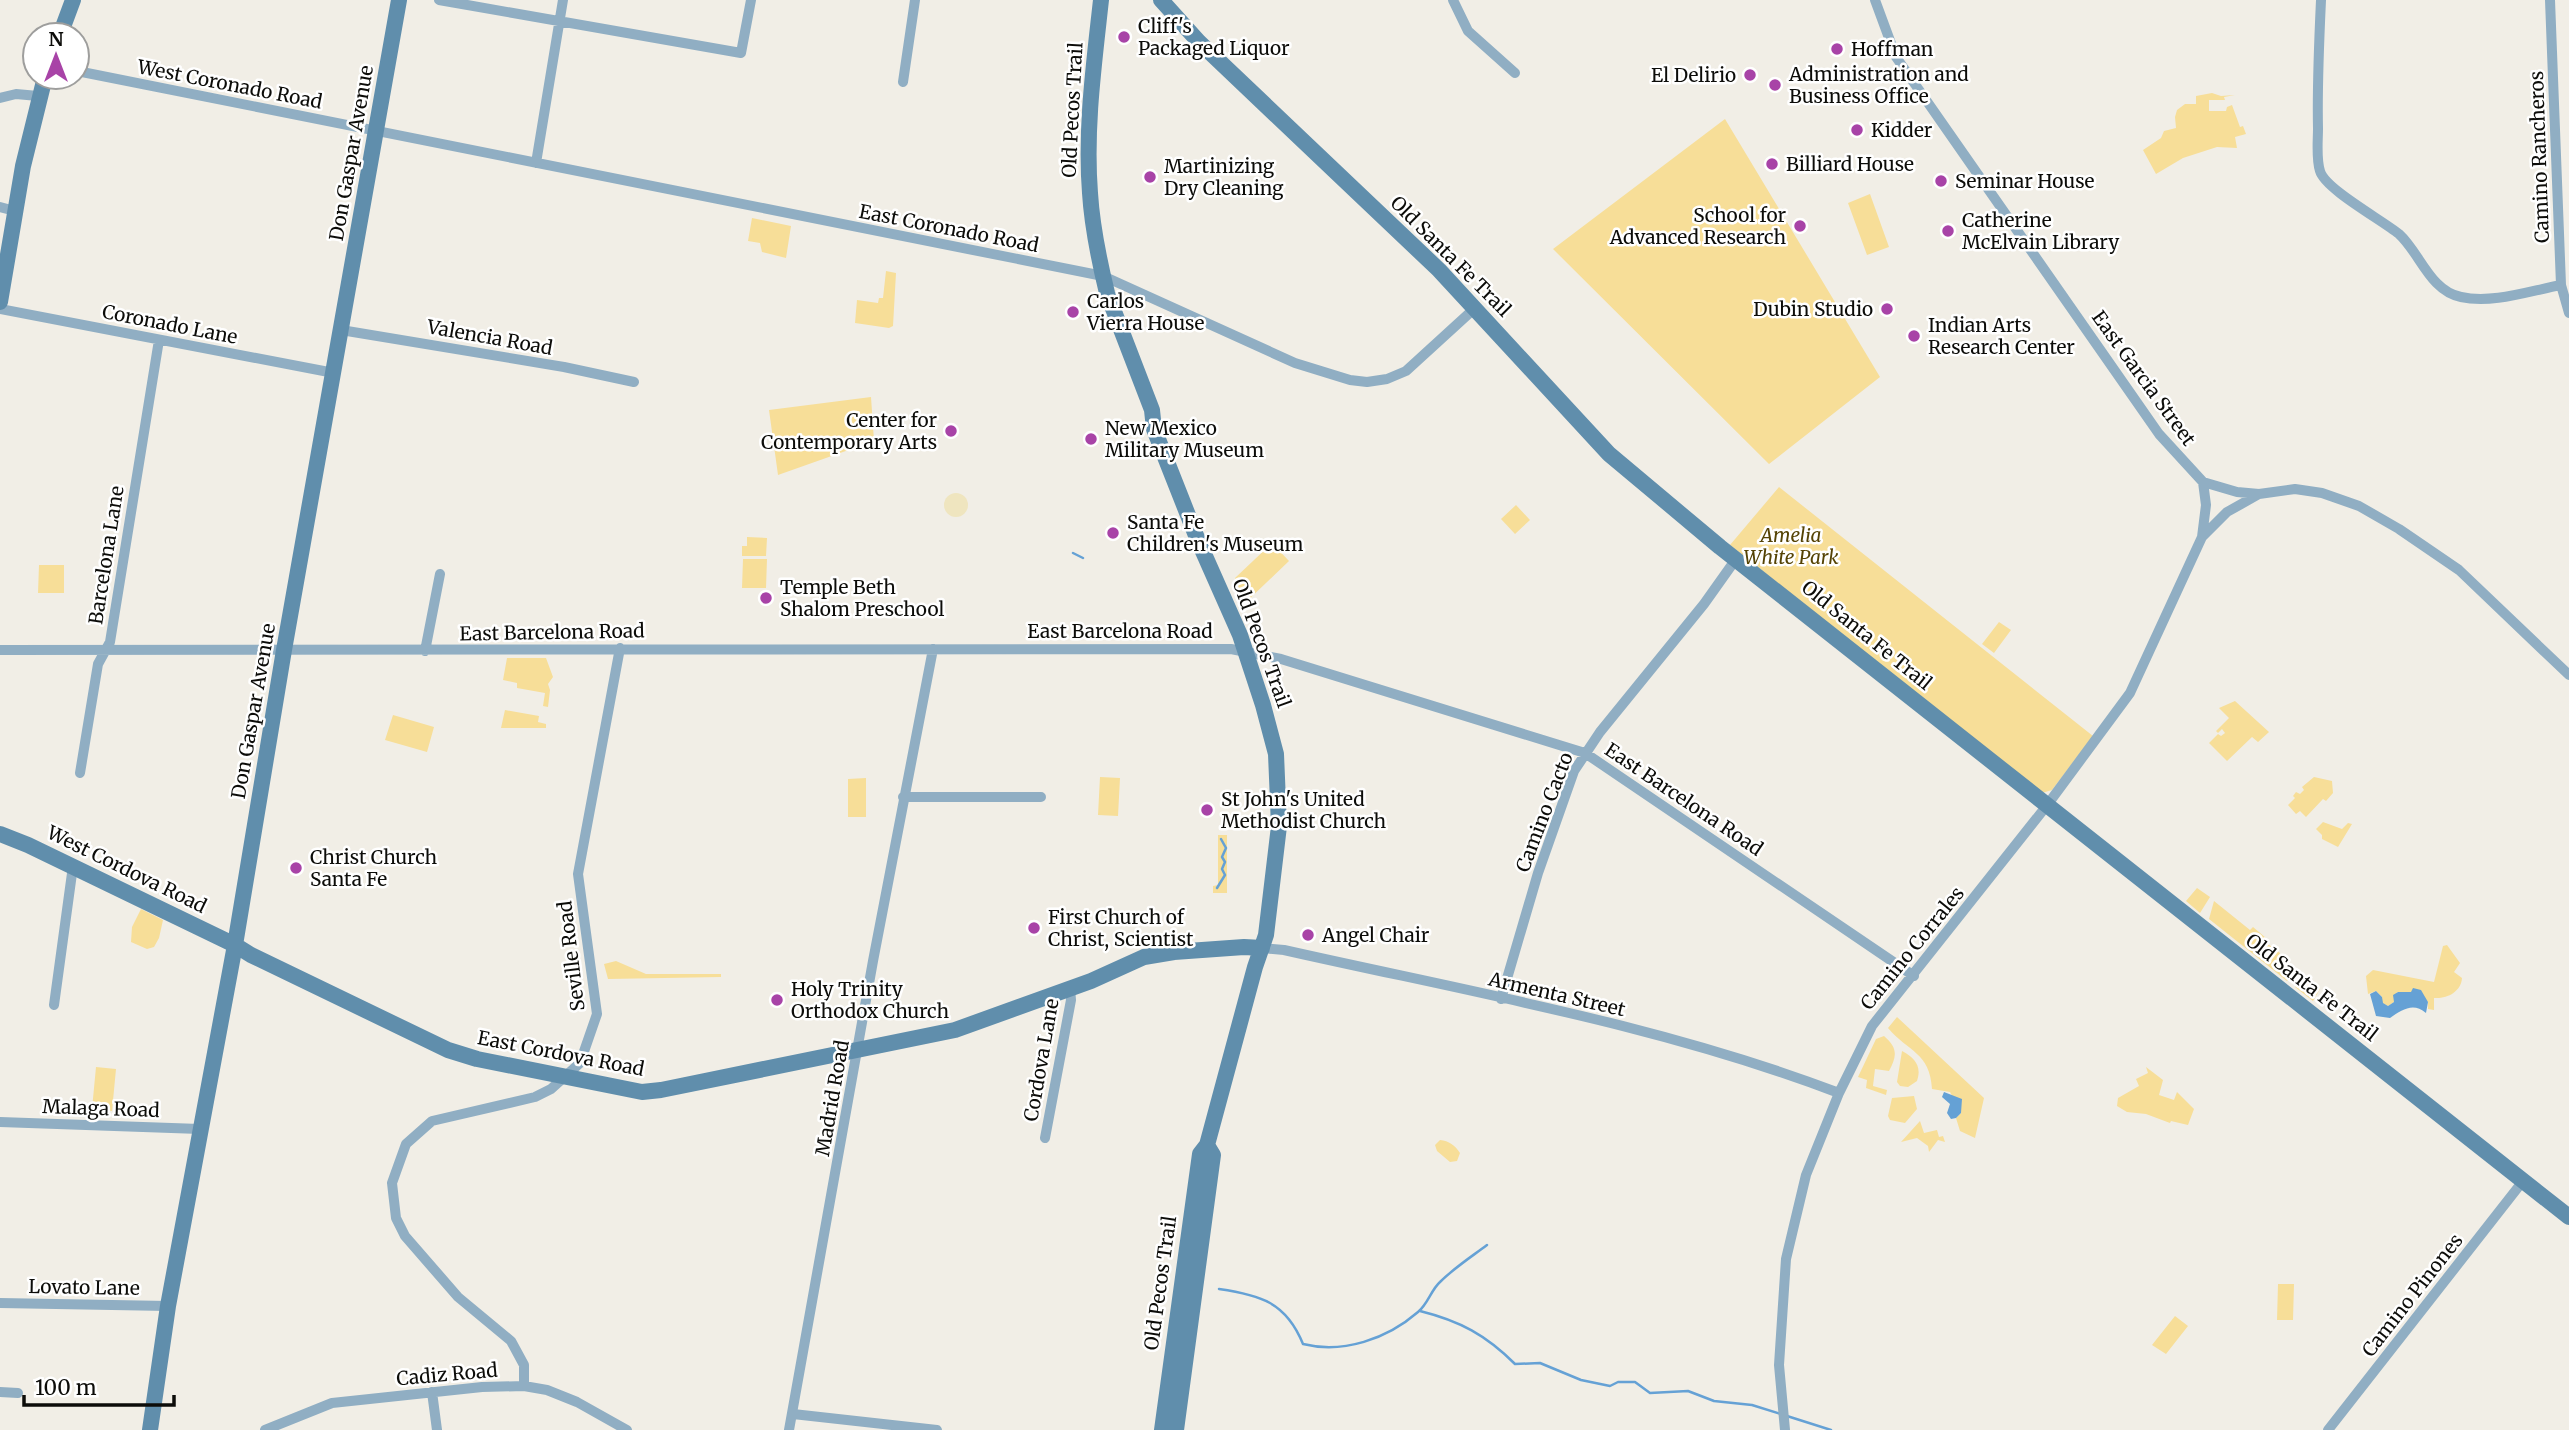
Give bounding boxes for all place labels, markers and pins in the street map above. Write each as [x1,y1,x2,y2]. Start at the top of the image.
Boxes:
place label: Cliff's Packaged Liquor [1138,14,1290,60]
marker: Cliff's Packaged Liquor [1116,29,1132,45]
place label: Hoffman [1851,37,1934,61]
marker: Hoffman [1829,41,1845,57]
place label: Administration and Business Office [1788,62,1969,108]
place label: El Delirio [1651,63,1736,87]
marker: El Delirio [1742,67,1758,83]
marker: Administration and Business Office [1767,77,1783,93]
place label: Kidder [1871,118,1933,142]
marker: Kidder [1849,122,1865,138]
place label: Billiard House [1786,152,1914,176]
place label: Martinizing Dry Cleaning [1164,154,1284,200]
marker: Billiard House [1764,156,1780,172]
marker: Martinizing Dry Cleaning [1142,169,1158,185]
place label: Seminar House [1955,169,2095,193]
marker: Seminar House [1933,173,1949,189]
place label: School for Advanced Research [1609,203,1786,249]
place label: Catherine McElvain Library [1962,208,2119,254]
marker: School for Advanced Research [1792,218,1808,234]
marker: Catherine McElvain Library [1940,223,1956,239]
place label: Carlos Vierra House [1086,289,1204,335]
place label: Dubin Studio [1753,297,1873,321]
marker: Dubin Studio [1879,301,1895,317]
marker: Carlos Vierra House [1065,304,1081,320]
place label: Indian Arts Research Center [1928,313,2075,359]
marker: Indian Arts Research Center [1906,328,1922,344]
place label: Center for Contemporary Arts [761,408,937,454]
place label: New Mexico Military Museum [1105,416,1264,462]
marker: Center for Contemporary Arts [943,423,959,439]
marker: New Mexico Military Museum [1083,431,1099,447]
place label: Santa Fe Children's Museum [1127,510,1304,556]
marker: Santa Fe Children's Museum [1105,525,1121,541]
place label: Temple Beth Shalom Preschool [780,575,944,621]
marker: Temple Beth Shalom Preschool [758,590,774,606]
place label: St John's United Methodist Church [1221,787,1386,833]
marker: St John's United Methodist Church [1199,802,1215,818]
place label: Christ Church Santa Fe [310,845,437,891]
marker: Christ Church Santa Fe [288,860,304,876]
place label: First Church of Christ, Scientist [1048,905,1194,951]
marker: First Church of Christ, Scientist [1026,920,1042,936]
place label: Angel Chair [1321,923,1430,947]
marker: Angel Chair [1300,927,1316,943]
place label: Holy Trinity Orthodox Church [791,977,949,1023]
marker: Holy Trinity Orthodox Church [769,992,785,1008]

